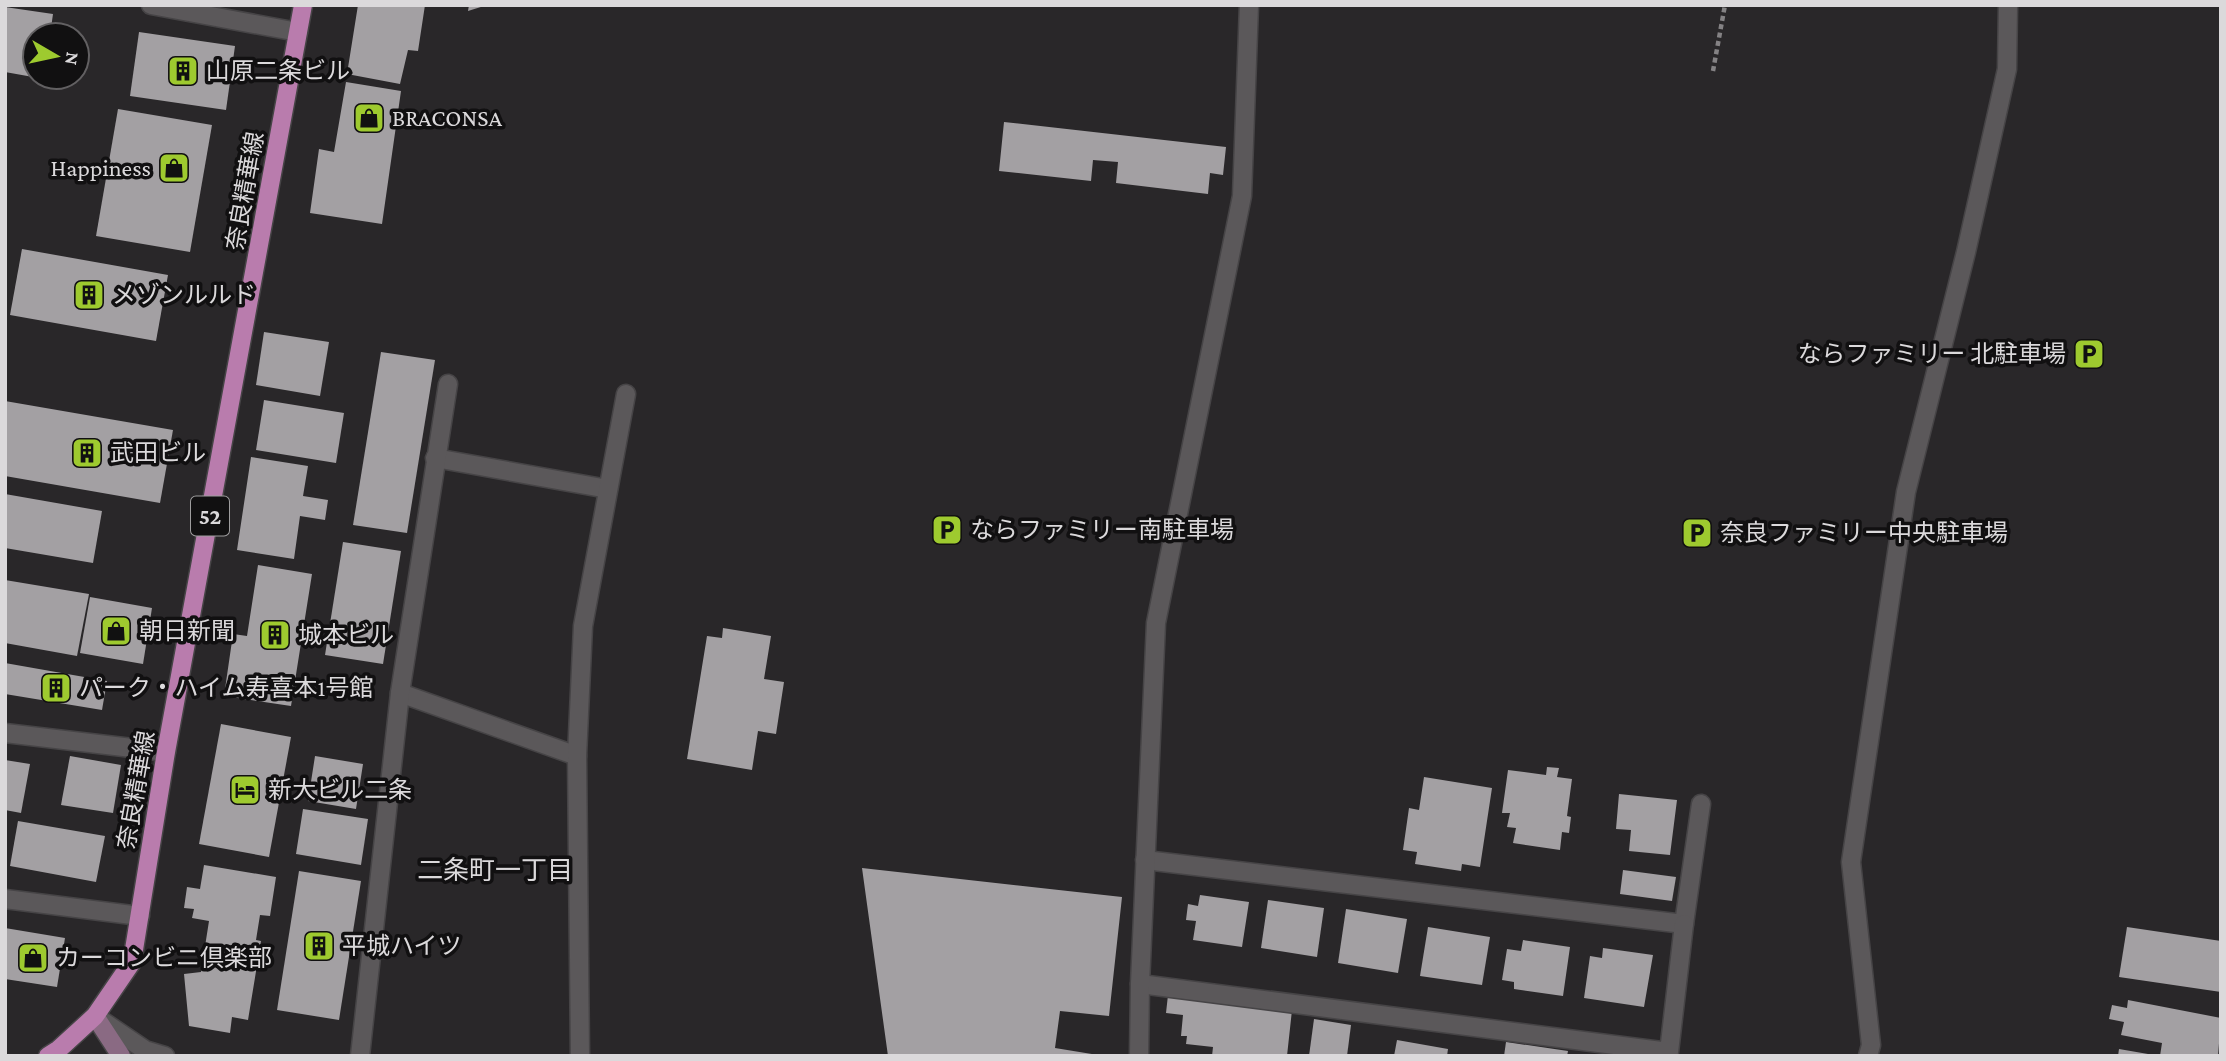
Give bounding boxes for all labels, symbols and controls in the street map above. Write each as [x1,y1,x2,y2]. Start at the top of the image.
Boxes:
north arrow [21,21,91,91]
text: N [61,51,84,67]
building icon: 山原二条ビル [166,54,200,88]
place label: 山原二条ビル [206,57,350,84]
shop icon: BRACONSA [352,101,386,135]
place label: BRACONSA [392,104,502,131]
street label: 奈良精華線 [221,129,268,252]
shop icon: Happiness [157,151,191,185]
place label: Happiness [50,154,151,181]
building icon: メゾンルルド [72,278,106,312]
place label: メゾンルルド [112,281,256,308]
parking icon: ならファミリー 北駐車場 [2072,337,2106,371]
place label: ならファミリー 北駐車場 [1798,340,2066,367]
building icon: 武田ビル [70,436,104,470]
place label: 武田ビル [110,439,206,466]
road number: 52 [191,496,229,536]
parking icon: ならファミリー南駐車場 [930,513,964,547]
place label: ならファミリー南駐車場 [970,516,1234,543]
parking icon: 奈良ファミリー中央駐車場 [1680,516,1714,550]
place label: 奈良ファミリー中央駐車場 [1720,519,2008,546]
shop icon: 朝日新聞 [99,614,133,648]
place label: 朝日新聞 [139,617,235,644]
building icon: 城本ビル [258,618,292,652]
place label: 城本ビル [298,621,394,648]
building icon: パーク・ハイム寿喜本1号館 [39,671,73,705]
place label: パーク・ハイム寿喜本1号館 [79,674,374,701]
street label: 奈良精華線 [112,728,159,851]
hotel icon: 新大ビル二条 [228,773,262,807]
place label: 新大ビル二条 [268,776,412,803]
district label: 二条町一丁目 [417,856,573,885]
building icon: 平城ハイツ [302,929,336,963]
place label: 平城ハイツ [342,932,462,959]
shop icon: カーコンビニ倶楽部 [16,941,50,975]
place label: カーコンビニ倶楽部 [56,944,272,971]

